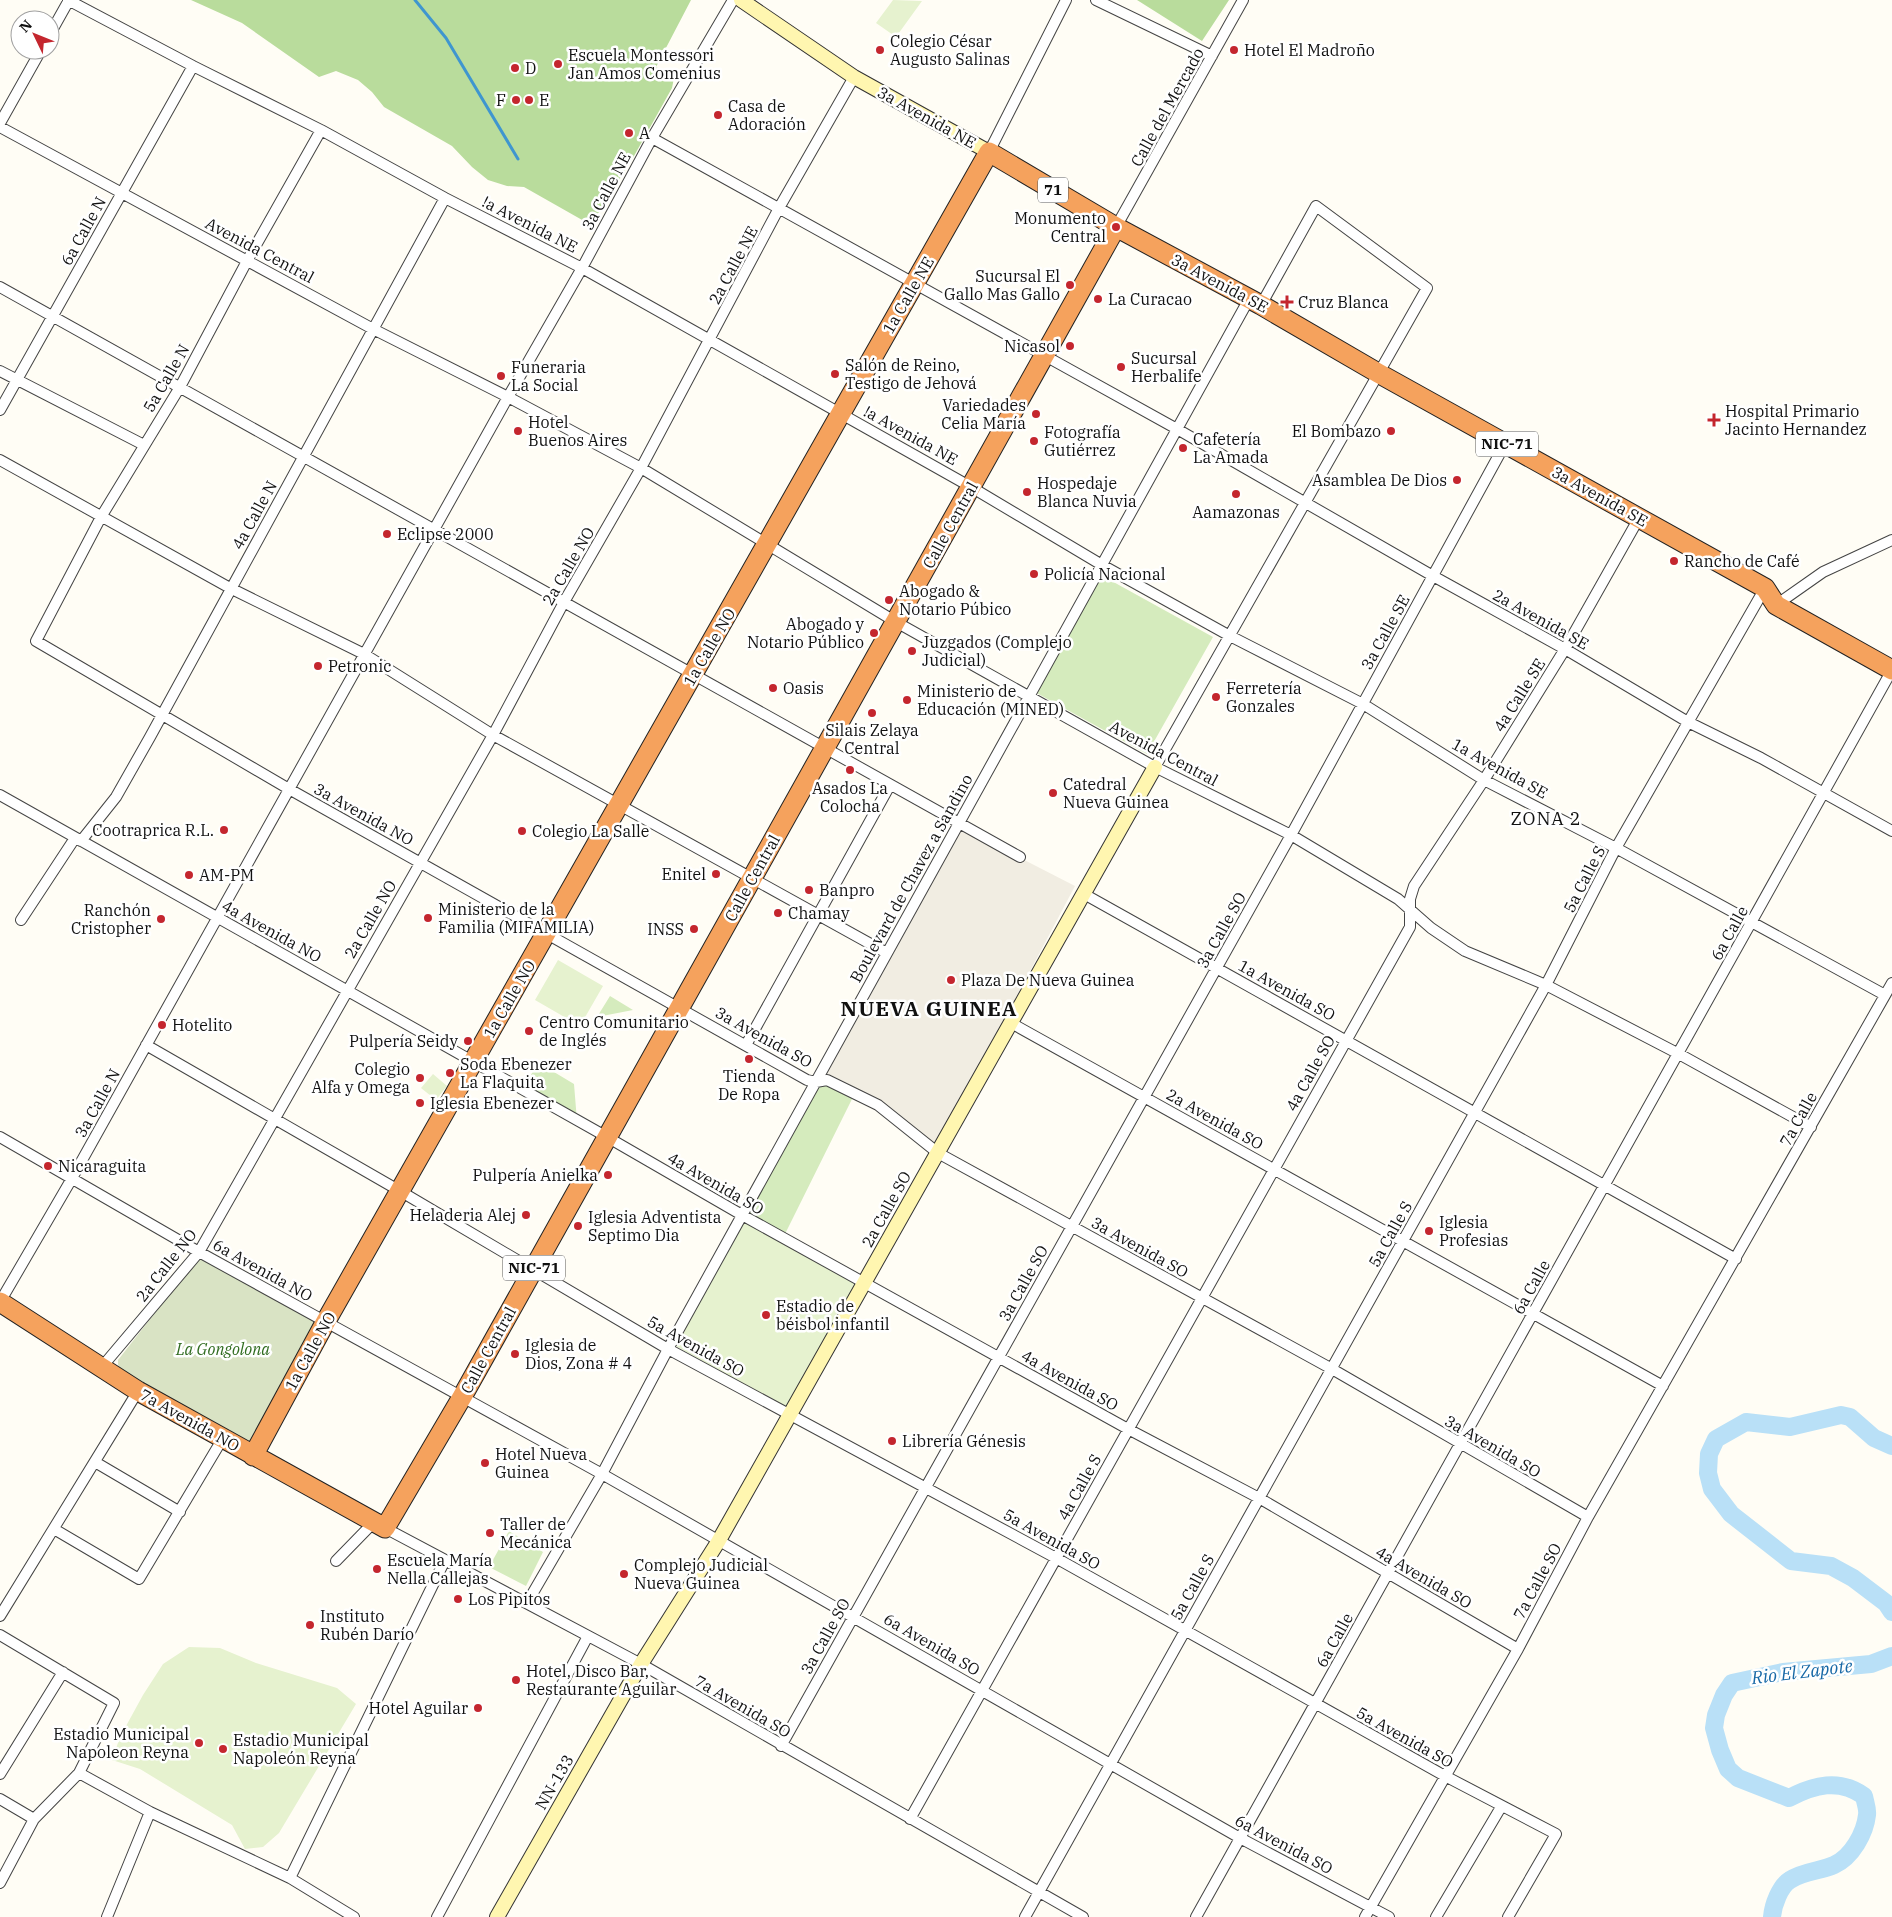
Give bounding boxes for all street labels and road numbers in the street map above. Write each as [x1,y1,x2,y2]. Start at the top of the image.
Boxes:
street label: Calle del Mercado [1126,44,1208,170]
street label: 3a Avenida NE [874,82,980,152]
street label: 3a Calle NE [577,149,635,233]
road number: 71 [1038,178,1068,202]
street label: !a Avenida NE [479,191,581,257]
street label: 6a Calle N [56,193,110,269]
street label: Avenida Central [202,213,318,287]
street label: 2a Calle NE [704,223,762,307]
street label: 3a Avenida SE [1168,249,1272,317]
street label: 1a Calle NE [878,253,938,337]
street label: 5a Calle N [138,340,194,416]
street label: !a Avenida NE [860,401,962,469]
road number: NIC-71 [1476,432,1538,456]
street label: 3a Avenida SE [1548,461,1652,531]
street label: 4a Calle N [227,477,281,553]
street label: Calle Central [918,478,982,572]
street label: 2a Calle NO [538,523,598,609]
street label: 2a Avenida SE [1489,584,1593,654]
street label: 3a Calle SE [1356,591,1414,673]
street label: 1a Calle NO [679,604,739,690]
street label: 4a Calle SE [1489,655,1549,735]
street label: Avenida Central [1106,716,1222,790]
street label: 1a Avenida SE [1448,733,1552,803]
street label: Boulevard de Chavez a Sandino [845,770,977,986]
street label: 3a Avenida NO [311,778,417,850]
street label: Calle Central [720,831,784,925]
street label: 5a Calle S [1559,842,1609,916]
street label: 2a Calle NO [340,876,400,962]
street label: 3a Calle SO [1192,889,1250,971]
street label: 4a Avenida NO [219,895,325,967]
street label: 6a Calle [1706,902,1752,964]
street label: 1a Avenida SO [1235,955,1339,1025]
street label: 1a Calle NO [479,956,539,1042]
street label: 3a Avenida SO [712,1002,816,1072]
street label: 4a Calle SO [1281,1032,1339,1114]
street label: 3a Calle N [70,1065,124,1141]
street label: 2a Avenida SO [1163,1084,1267,1154]
street label: 7a Calle [1775,1088,1821,1150]
street label: 4a Avenida SO [664,1147,768,1219]
street label: 2a Calle SO [857,1168,915,1250]
street label: 5a Calle S [1364,1198,1416,1270]
street label: 3a Avenida SO [1088,1212,1192,1282]
street label: 2a Calle NO [131,1225,201,1305]
street label: 6a Avenida NO [210,1234,316,1306]
street label: 3a Calle SO [994,1242,1052,1324]
road number: NIC-71 [503,1256,565,1280]
street label: 6a Calle [1508,1256,1554,1318]
street label: Calle Central [456,1303,520,1397]
street label: 1a Calle NO [280,1308,340,1394]
street label: 5a Avenida SO [644,1311,748,1381]
street label: 4a Avenida SO [1018,1345,1122,1415]
street label: 7a Avenida NO [137,1384,243,1456]
street label: 3a Avenida SO [1441,1410,1545,1482]
street label: 4a Calle S [1053,1451,1105,1523]
street label: 5a Avenida SO [1000,1504,1104,1574]
street label: 7a Calle SO [1509,1539,1565,1623]
street label: 4a Avenida SO [1372,1541,1476,1613]
street label: 5a Calle S [1166,1551,1218,1623]
street label: 3a Calle SO [796,1595,854,1677]
street label: 6a Avenida SO [880,1608,984,1680]
street label: 6a Calle [1311,1609,1357,1671]
street label: 7a Avenida SO [691,1670,795,1742]
street label: 5a Avenida SO [1353,1702,1457,1772]
street label: NN-133 [530,1751,578,1813]
street label: 6a Avenida SO [1232,1810,1336,1878]

